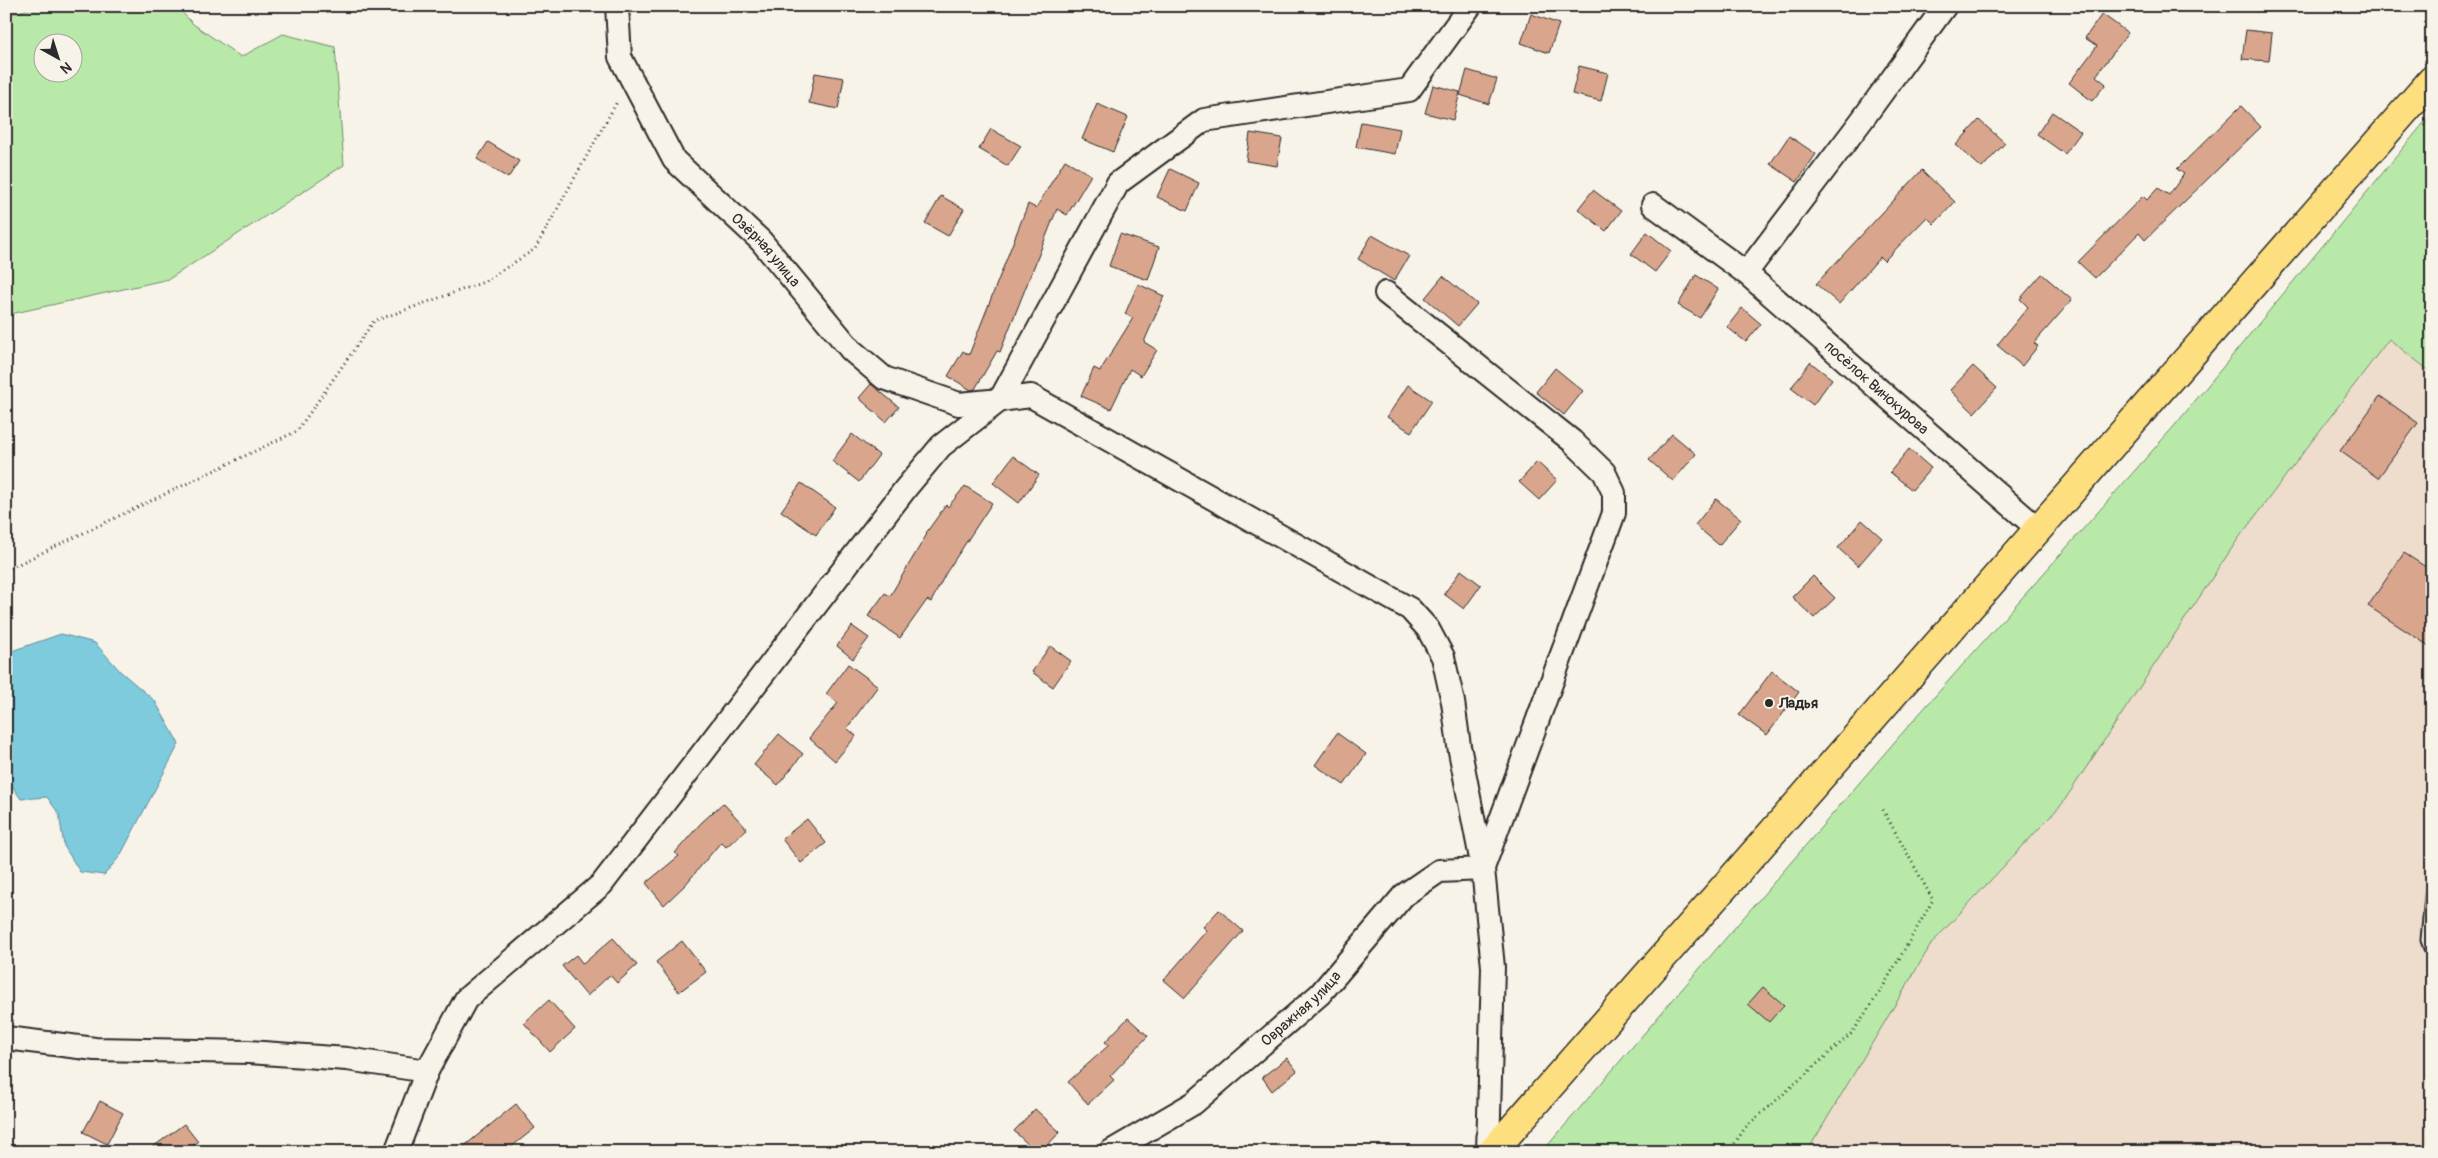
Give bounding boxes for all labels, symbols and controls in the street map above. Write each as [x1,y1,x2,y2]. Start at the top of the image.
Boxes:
north arrow [32,32,82,82]
text: N [57,58,75,77]
street label: Озёрная улица [727,209,805,291]
street label: посёлок Винокурова [1820,337,1933,439]
place label: Ладья [1778,694,1818,713]
marker: Ладья [1763,697,1775,709]
street label: Овражная улица [1257,967,1345,1050]

